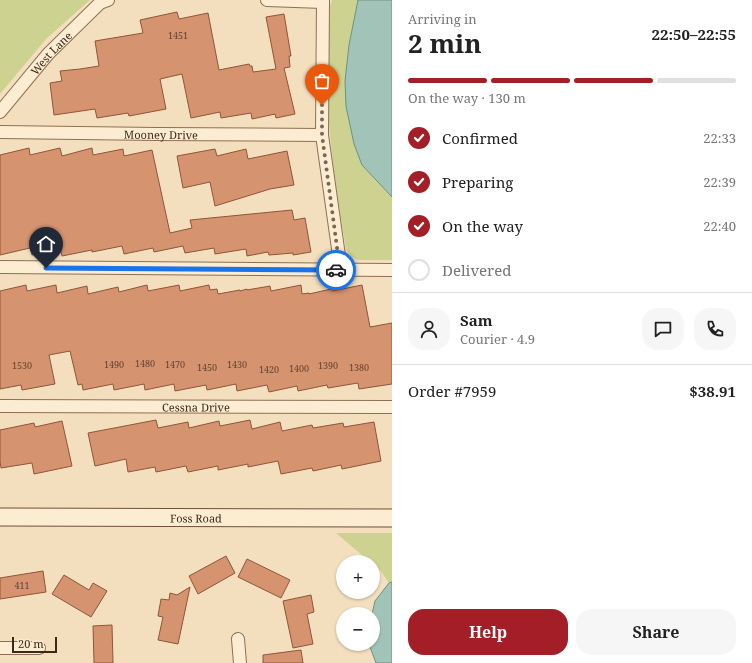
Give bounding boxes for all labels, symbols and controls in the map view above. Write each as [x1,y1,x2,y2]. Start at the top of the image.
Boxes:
text: Arriving in [408,10,477,28]
text: 22:50–22:55 [652,24,736,44]
text: 2 min [408,25,482,61]
street label: West Lane [27,28,75,78]
house number: 1451 [168,29,188,42]
pin [305,64,339,105]
icon: bag [311,70,333,92]
text: On the way · 130 m [408,89,526,107]
street label: Mooney Drive [124,126,198,142]
icon: check [408,127,430,149]
text: Confirmed [442,128,518,148]
text: 22:33 [703,129,736,147]
icon: check [408,171,430,193]
text: Preparing [442,172,513,192]
text: 22:39 [703,173,736,191]
icon: check [408,215,430,237]
text: On the way [442,216,523,236]
text: 22:40 [703,217,736,235]
pin [29,227,63,268]
icon: home [35,233,57,255]
courier [316,250,356,290]
icon: car [325,259,347,281]
text: Delivered [442,260,511,280]
button: person [408,308,450,350]
button: chat [642,308,684,350]
button: phone [694,308,736,350]
text: Sam [460,310,492,330]
text: Courier · 4.9 [460,330,535,348]
house number: 1480 [135,357,155,370]
house number: 1490 [104,358,124,371]
house number: 1470 [165,358,185,371]
house number: 1430 [227,358,247,371]
house number: 1530 [12,359,32,372]
house number: 1390 [318,359,338,372]
house number: 1450 [197,361,217,374]
house number: 1380 [349,361,369,374]
house number: 1400 [289,362,309,375]
house number: 1420 [259,363,279,376]
text: Order #7959 [408,381,496,401]
text: $38.91 [689,381,736,401]
street label: Cessna Drive [162,399,230,414]
street label: Foss Road [170,510,222,525]
map controls [336,555,380,651]
button: + [336,555,380,599]
house number: 411 [14,579,30,592]
button: − [336,607,380,651]
button: Help [408,609,568,655]
button: Share [576,609,736,655]
scale bar [12,635,57,654]
text: 20 m [18,636,44,651]

